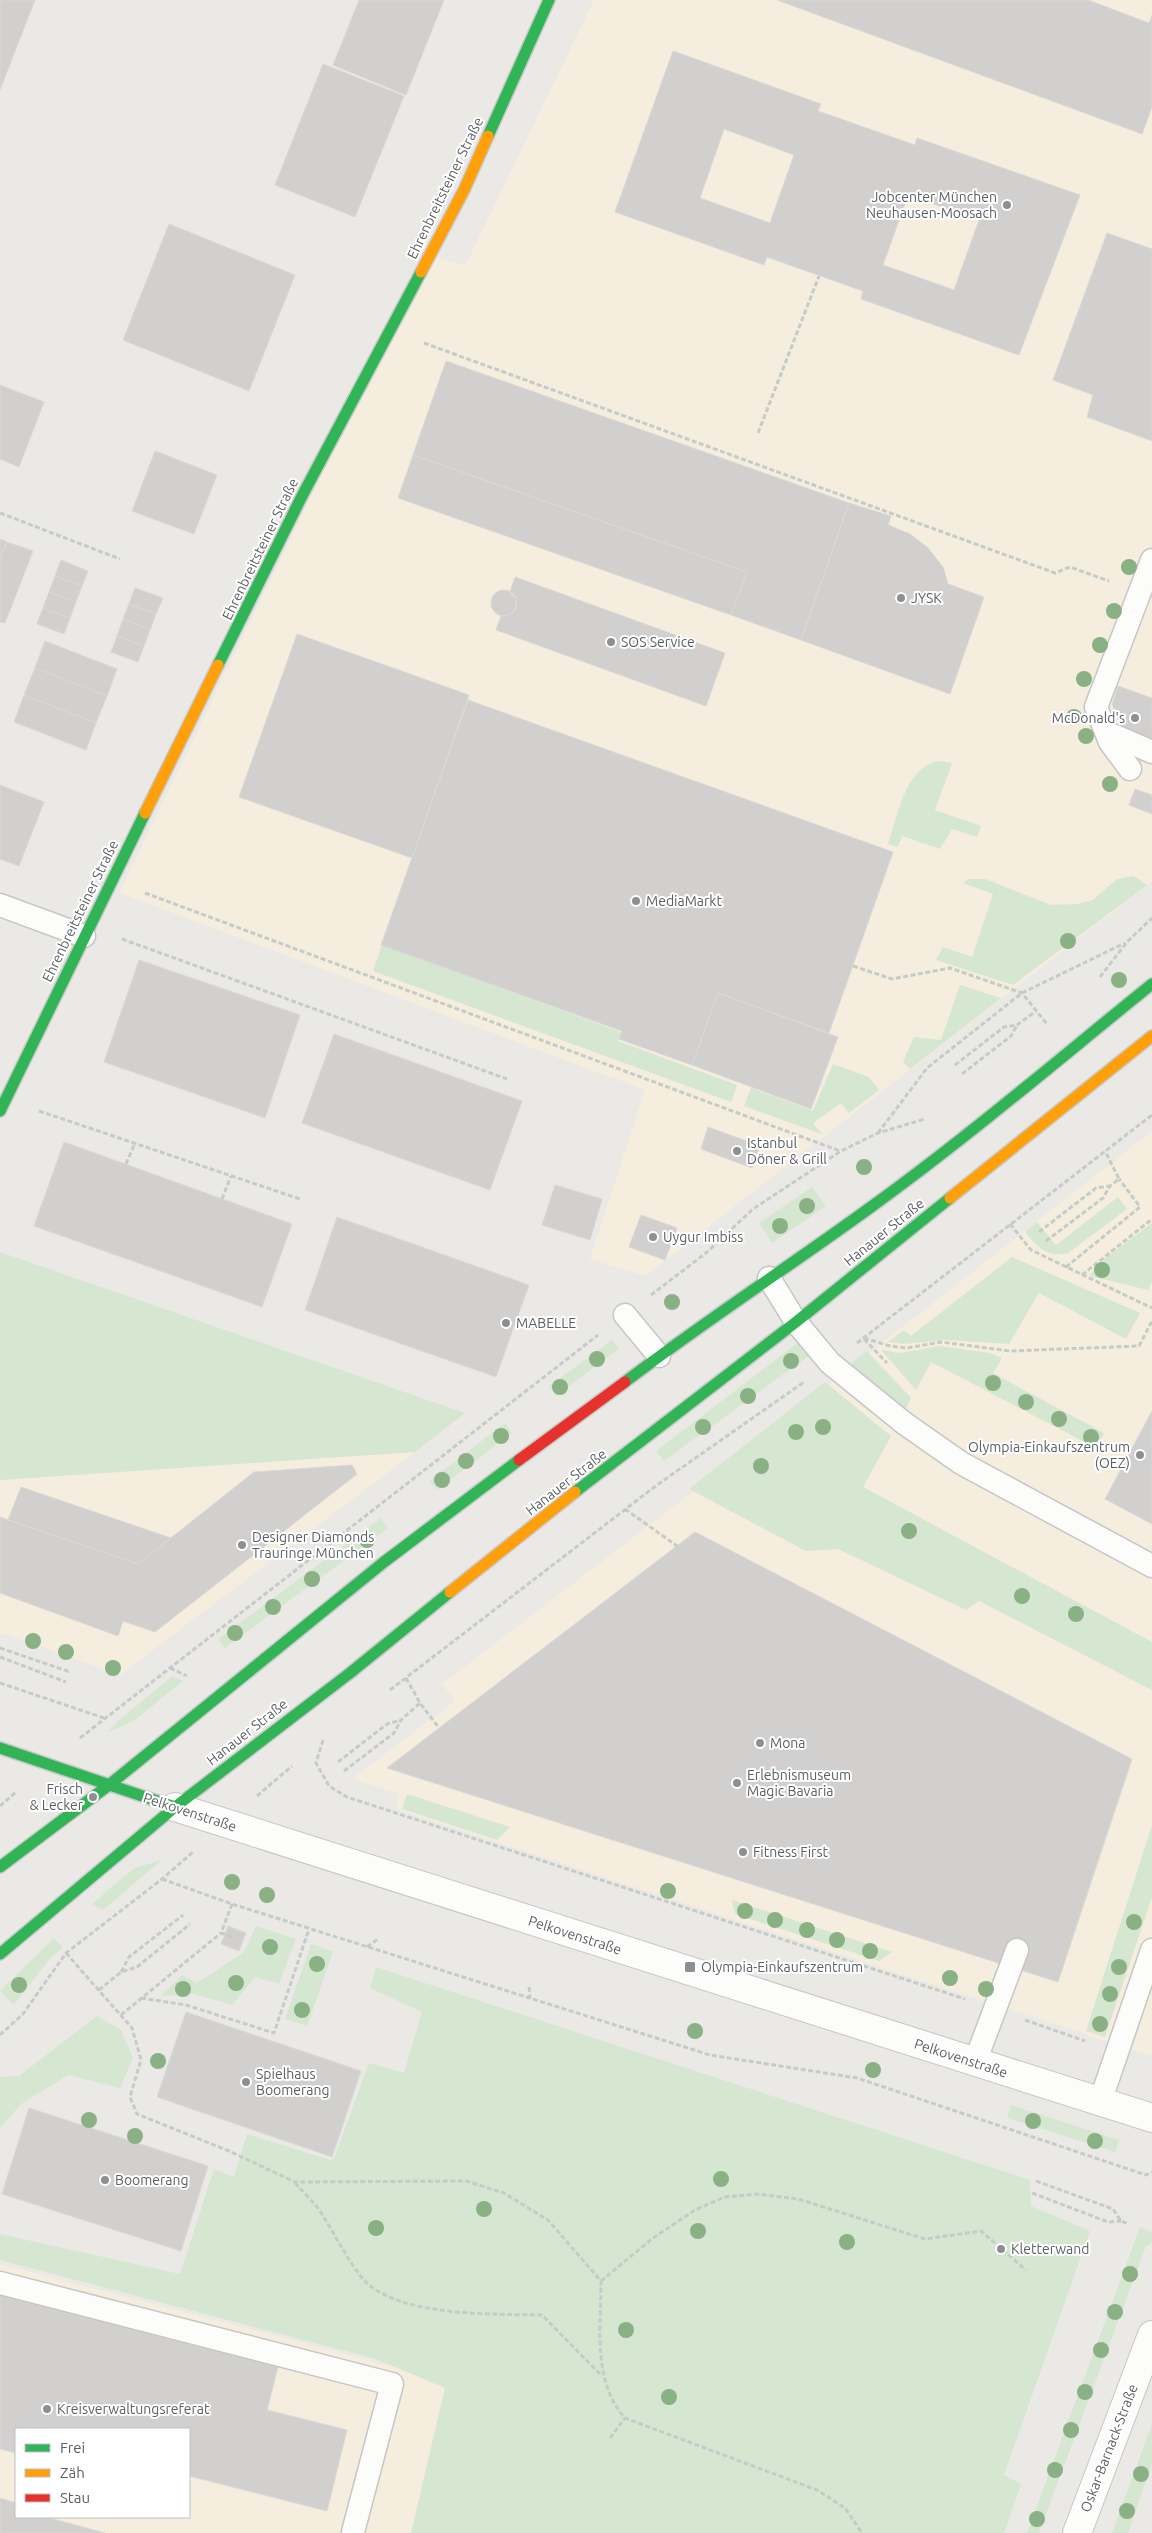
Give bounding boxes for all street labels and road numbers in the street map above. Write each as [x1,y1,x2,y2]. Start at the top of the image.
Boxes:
street label: Ehrenbreitsteiner Straße [404,115,486,261]
street label: Ehrenbreitsteiner Straße [219,476,301,622]
street label: Ehrenbreitsteiner Straße [39,838,121,984]
street label: Hanauer Straße [841,1195,927,1269]
street label: Hanauer Straße [523,1446,609,1518]
street label: Hanauer Straße [204,1696,290,1768]
street label: Pelkovenstraße [141,1789,239,1835]
street label: Pelkovenstraße [526,1912,624,1958]
street label: Pelkovenstraße [912,2035,1010,2081]
street label: Oskar-Barnack-Straße [1077,2382,1141,2514]

